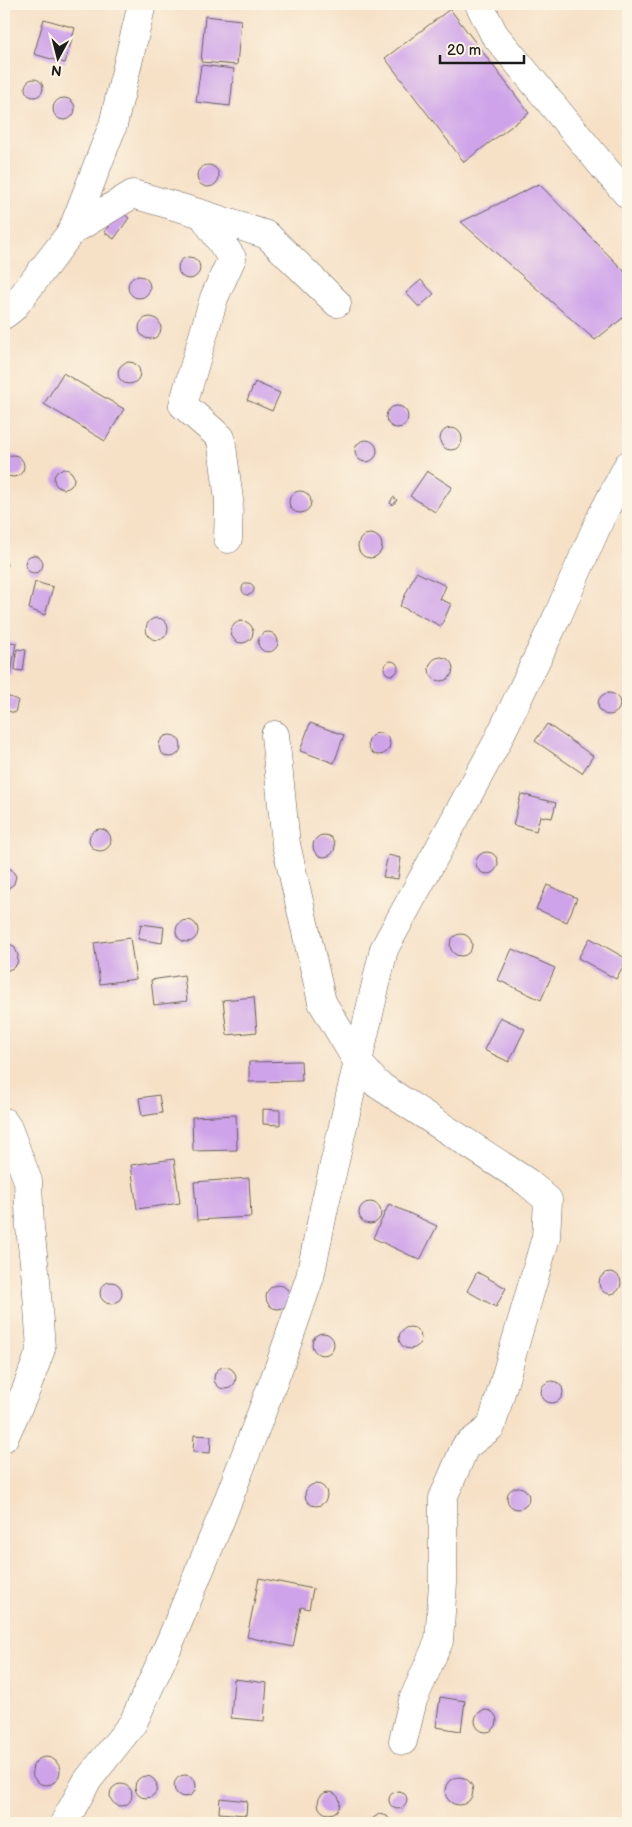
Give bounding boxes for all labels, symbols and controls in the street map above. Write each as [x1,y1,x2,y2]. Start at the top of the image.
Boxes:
north arrow [32,32,82,82]
scale bar [440,32,523,64]
text: 20 m [447,41,481,60]
text: N [50,61,63,79]

